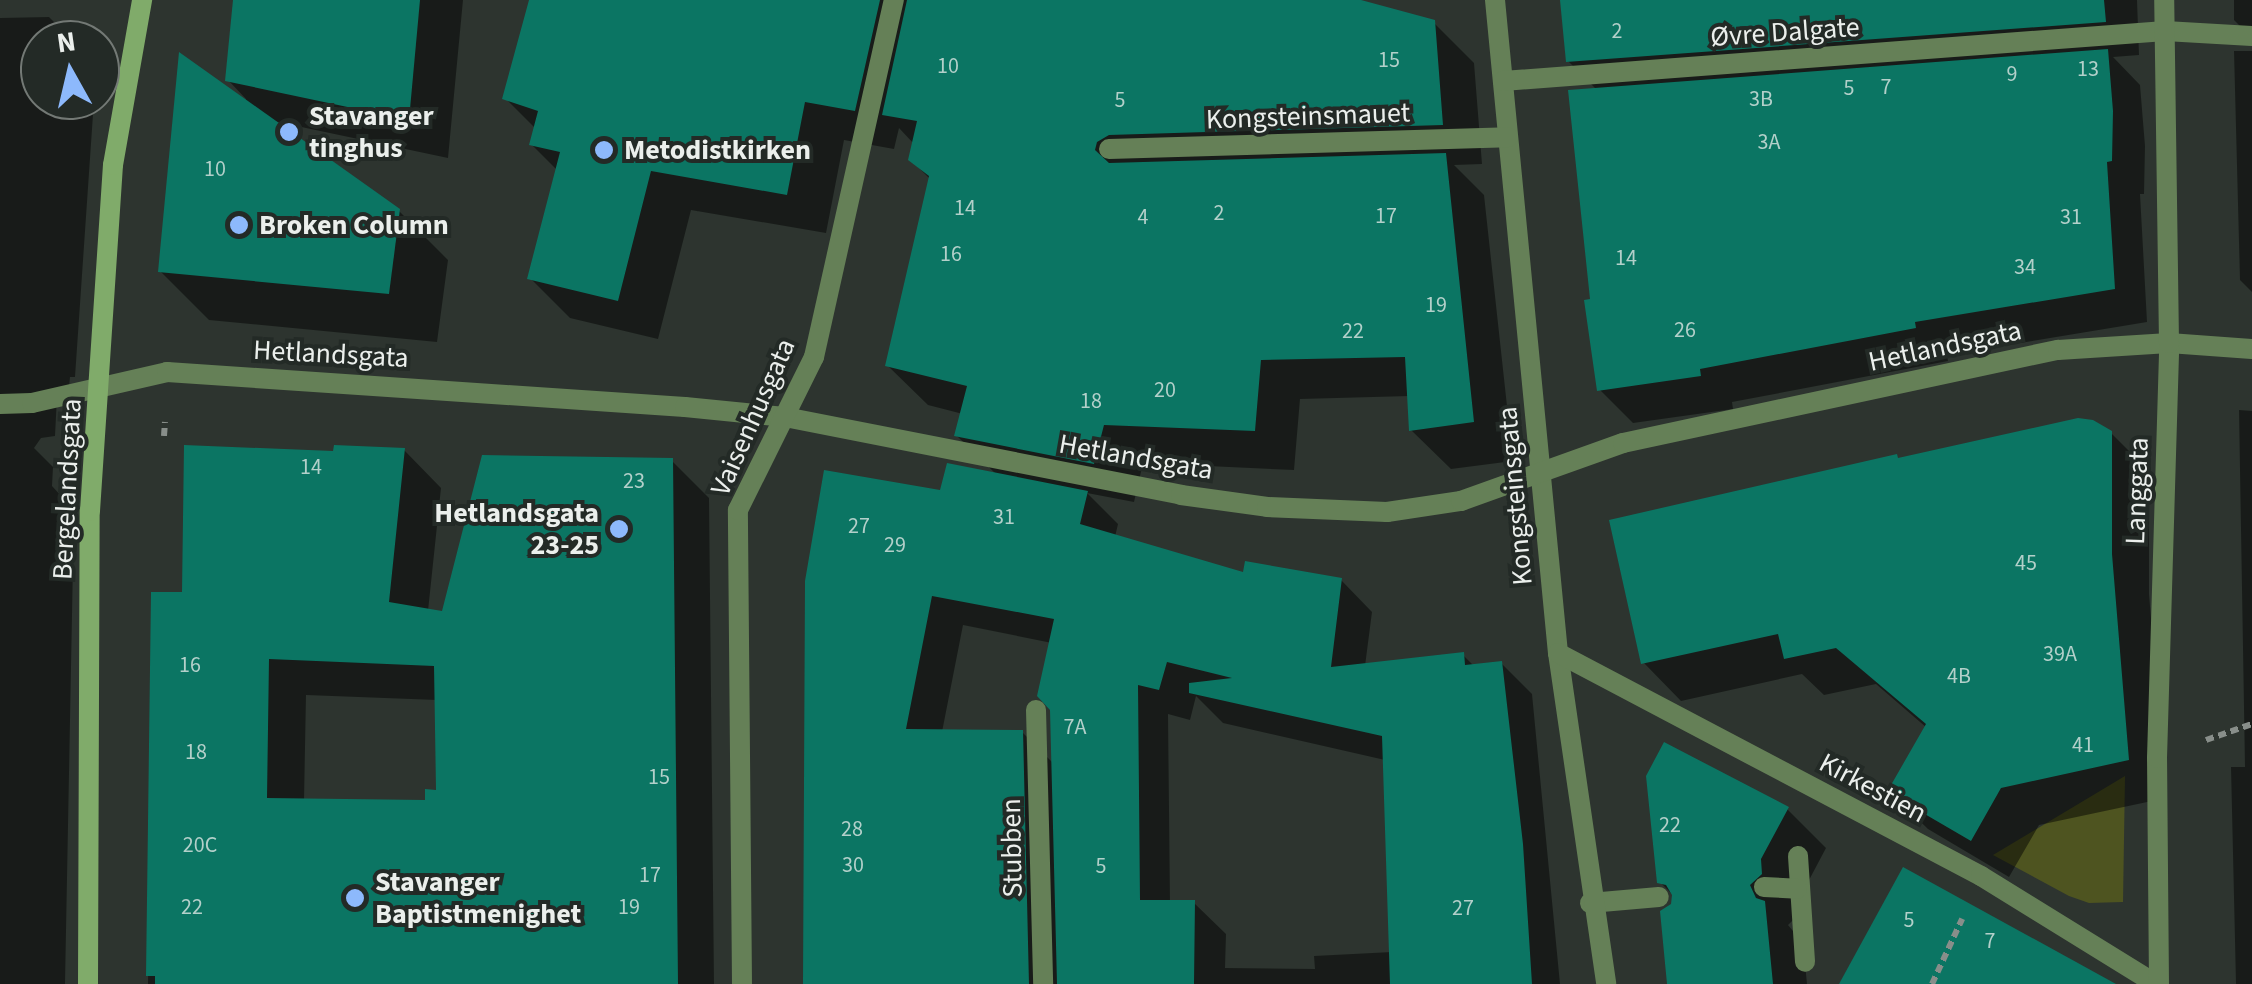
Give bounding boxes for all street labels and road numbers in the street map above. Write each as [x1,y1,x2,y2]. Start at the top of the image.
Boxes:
street label: Øvre Dalgate [1709,10,1861,54]
street label: Kongsteinsmauet [1205,96,1411,136]
street label: Hetlandsgata [1865,313,2025,379]
street label: Hetlandsgata [252,333,410,375]
street label: Vaisenhusgata [703,333,803,501]
street label: Bergelandsgata [45,397,89,581]
street label: Kongsteinsgata [1490,405,1540,587]
street label: Hetlandsgata [1056,427,1216,487]
street label: Langgata [2118,437,2156,545]
street label: Kirkestien [1814,746,1932,830]
street label: Stubben [994,798,1030,898]

